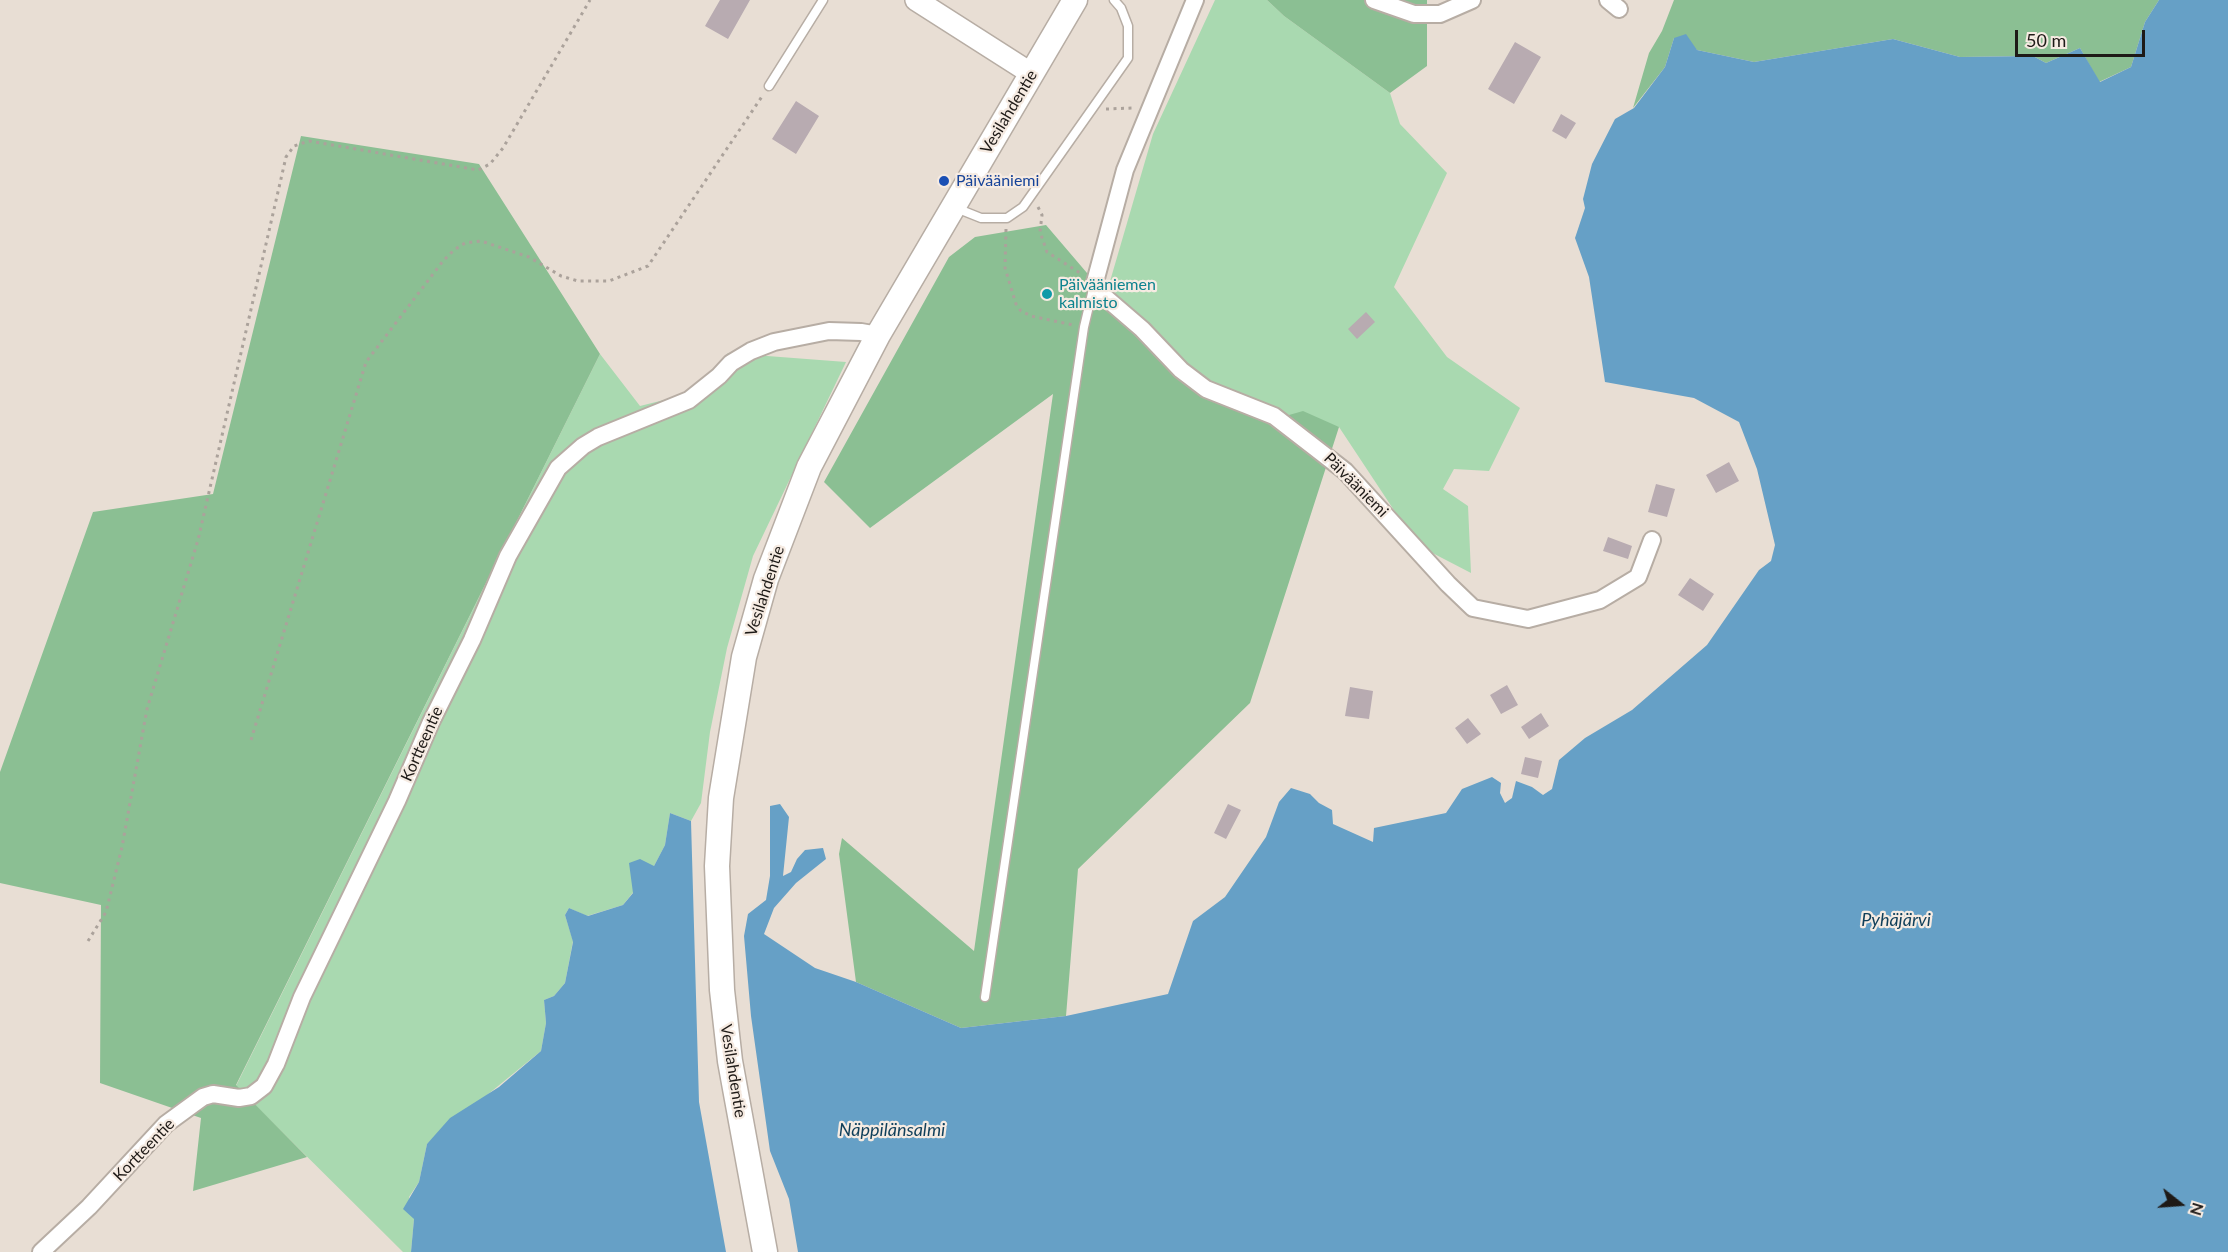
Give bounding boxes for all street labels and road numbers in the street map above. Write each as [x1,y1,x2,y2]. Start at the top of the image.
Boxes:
street label: Vesilahdentie [977,67,1041,157]
street label: Päivääniemi [1320,449,1392,521]
street label: Vesilahdentie [741,543,789,639]
street label: Kortteentie [397,704,447,784]
street label: Vesilahdentie [716,1023,750,1119]
street label: Kortteentie [109,1115,179,1185]

